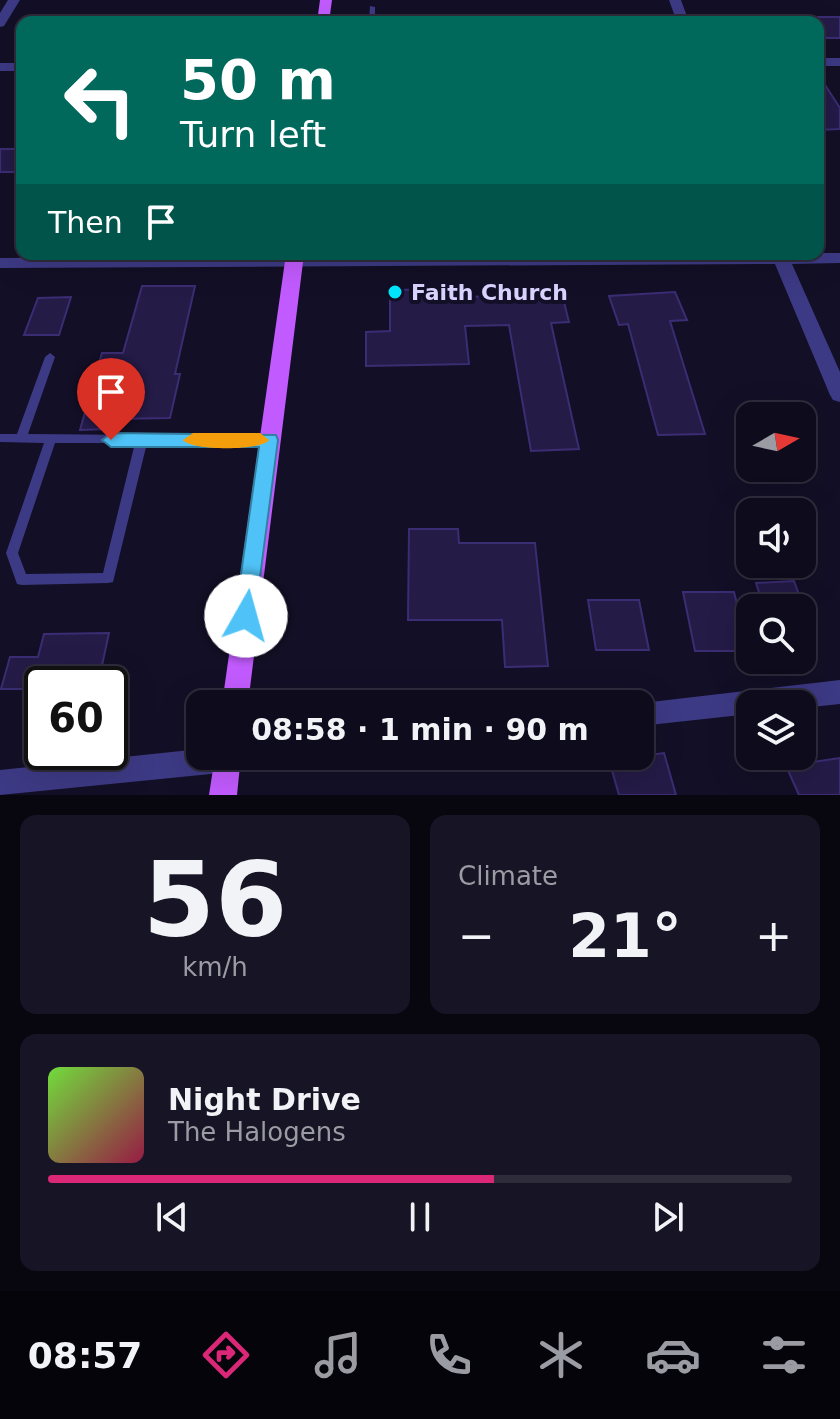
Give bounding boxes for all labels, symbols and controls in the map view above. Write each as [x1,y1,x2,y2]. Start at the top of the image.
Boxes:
text: 50 m [180,47,336,112]
icon: left [48,48,152,152]
text: Turn left [180,114,326,155]
icon: arrive [139,200,183,244]
text: Then [48,205,123,240]
place label: Faith Church [411,280,568,305]
marker: Faith Church [386,283,404,301]
pin [77,358,145,440]
icon: arrive [89,370,133,414]
north arrow [736,402,816,482]
map controls [736,402,816,770]
button: sound [736,498,816,578]
position arrow [204,574,288,658]
button: search [736,594,816,674]
speed limit sign: 60 [24,666,128,770]
button: layers [736,690,816,770]
text: 08:58 · 1 min · 90 m [251,712,589,747]
text: 56 [143,839,287,961]
text: Climate [458,861,558,891]
text: 21° [568,901,682,971]
text: − [458,910,495,961]
text: + [755,910,792,961]
text: km/h [182,952,248,982]
text: Night Drive [168,1082,361,1117]
text: The Halogens [168,1117,346,1147]
icon: previous [150,1195,194,1239]
icon: pause [398,1195,442,1239]
icon: next [646,1195,690,1239]
icon: directions [198,1327,254,1383]
icon: music [310,1327,366,1383]
icon: phone [421,1327,477,1383]
icon: climate [533,1327,589,1383]
icon: car [645,1327,701,1383]
icon: filters [756,1327,812,1383]
text: 08:57 [28,1335,142,1376]

